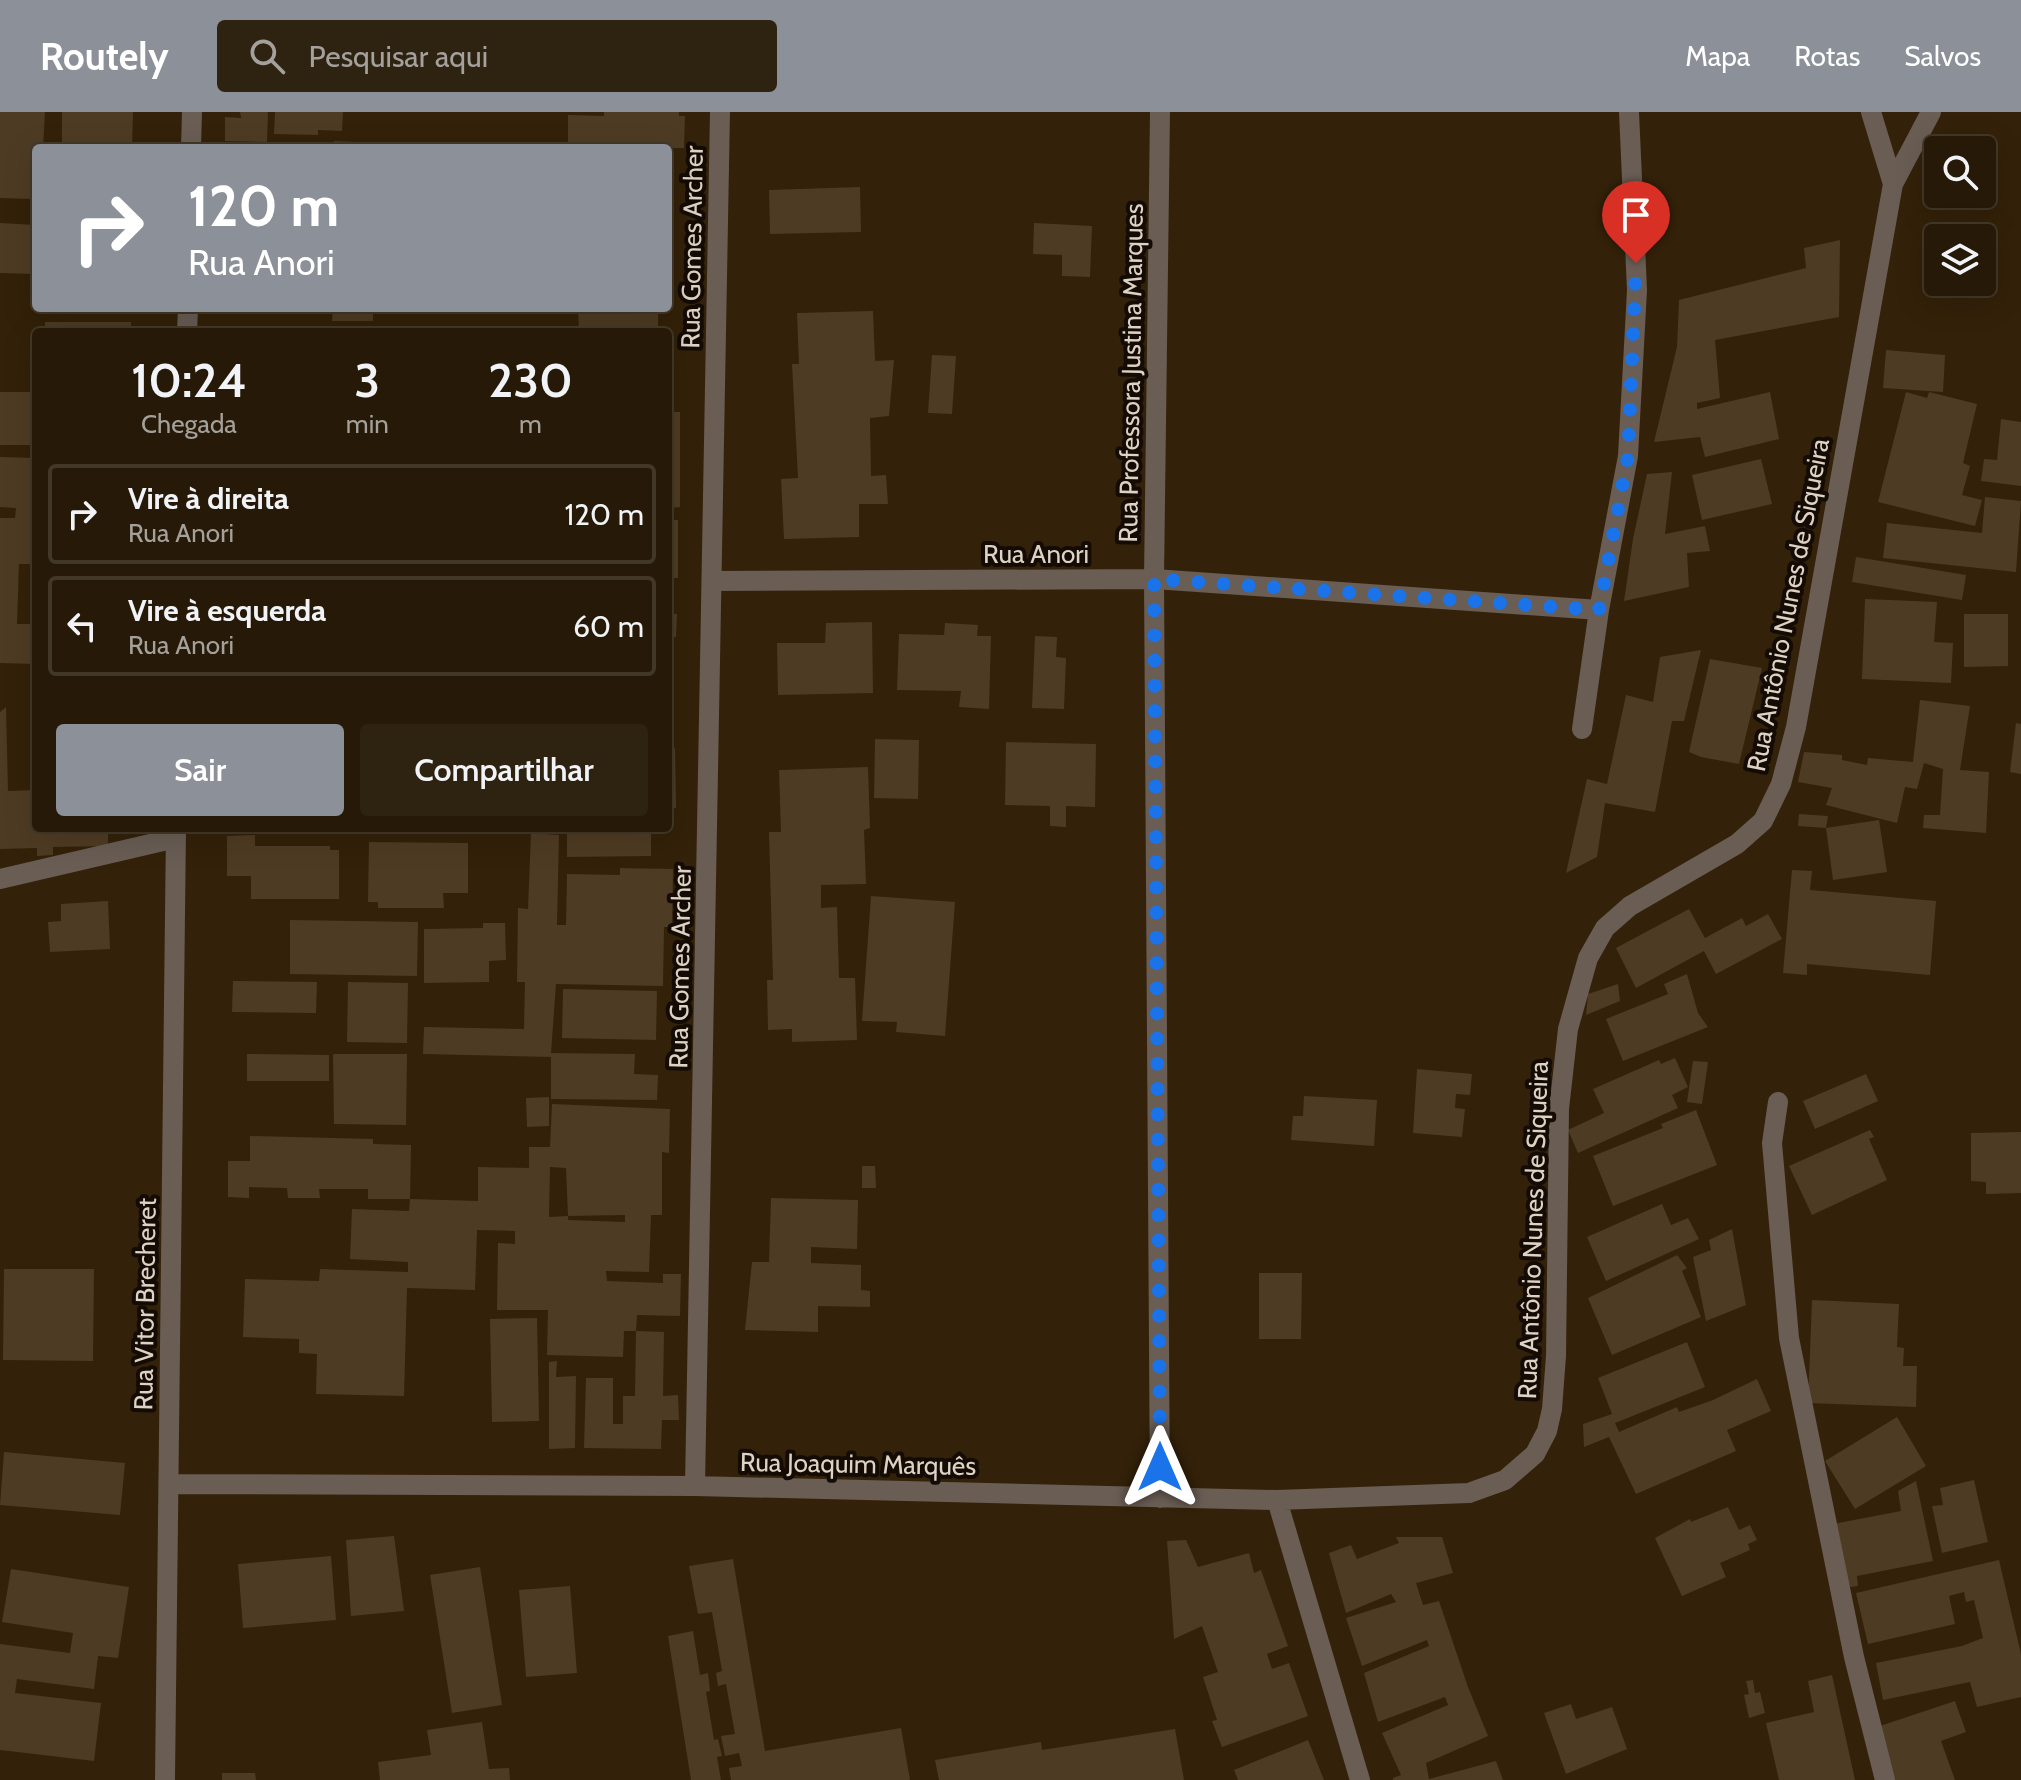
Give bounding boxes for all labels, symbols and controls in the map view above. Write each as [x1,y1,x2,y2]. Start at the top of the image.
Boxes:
search box [217,20,777,92]
text: Routely [40,33,169,80]
icon: search [245,34,289,78]
text: Pesquisar aqui [309,38,488,75]
text: Mapa [1685,39,1750,73]
text: Rotas [1794,39,1860,73]
text: Salvos [1904,39,1981,73]
map controls [1924,136,1996,296]
button: search [1924,136,1996,208]
street label: Rua Gomes Archer [674,144,710,349]
text: 120 m [188,172,339,240]
icon: right [56,176,160,280]
pin [1602,181,1670,263]
icon: arrive [1614,193,1658,237]
street label: Rua Professora Justina Marques [1112,203,1150,543]
button: layers [1924,224,1996,296]
text: Rua Anori [188,240,335,284]
text: 10:24 [131,351,247,409]
text: 3 [354,351,380,409]
text: 230 [488,351,573,409]
text: Chegada [141,408,237,440]
text: min [346,408,389,440]
text: m [519,408,542,440]
street label: Rua Antônio Nunes de Siqueira [1740,435,1836,774]
text: Vire à direita [128,480,289,517]
icon: right [60,492,104,536]
text: 120 m [564,496,644,533]
text: Rua Anori [128,517,234,549]
street label: Rua Anori [983,538,1089,570]
text: Vire à esquerda [128,592,326,629]
icon: left [60,604,104,648]
text: 60 m [573,608,644,645]
text: Rua Anori [128,629,234,661]
button: Sair [56,724,344,816]
button: Compartilhar [360,724,648,816]
street label: Rua Gomes Archer [662,864,698,1069]
street label: Rua Antônio Nunes de Siqueira [1511,1060,1555,1400]
street label: Rua Vitor Brecheret [127,1197,163,1411]
position arrow [1118,1425,1202,1509]
street label: Rua Joaquim Marquês [740,1446,977,1482]

